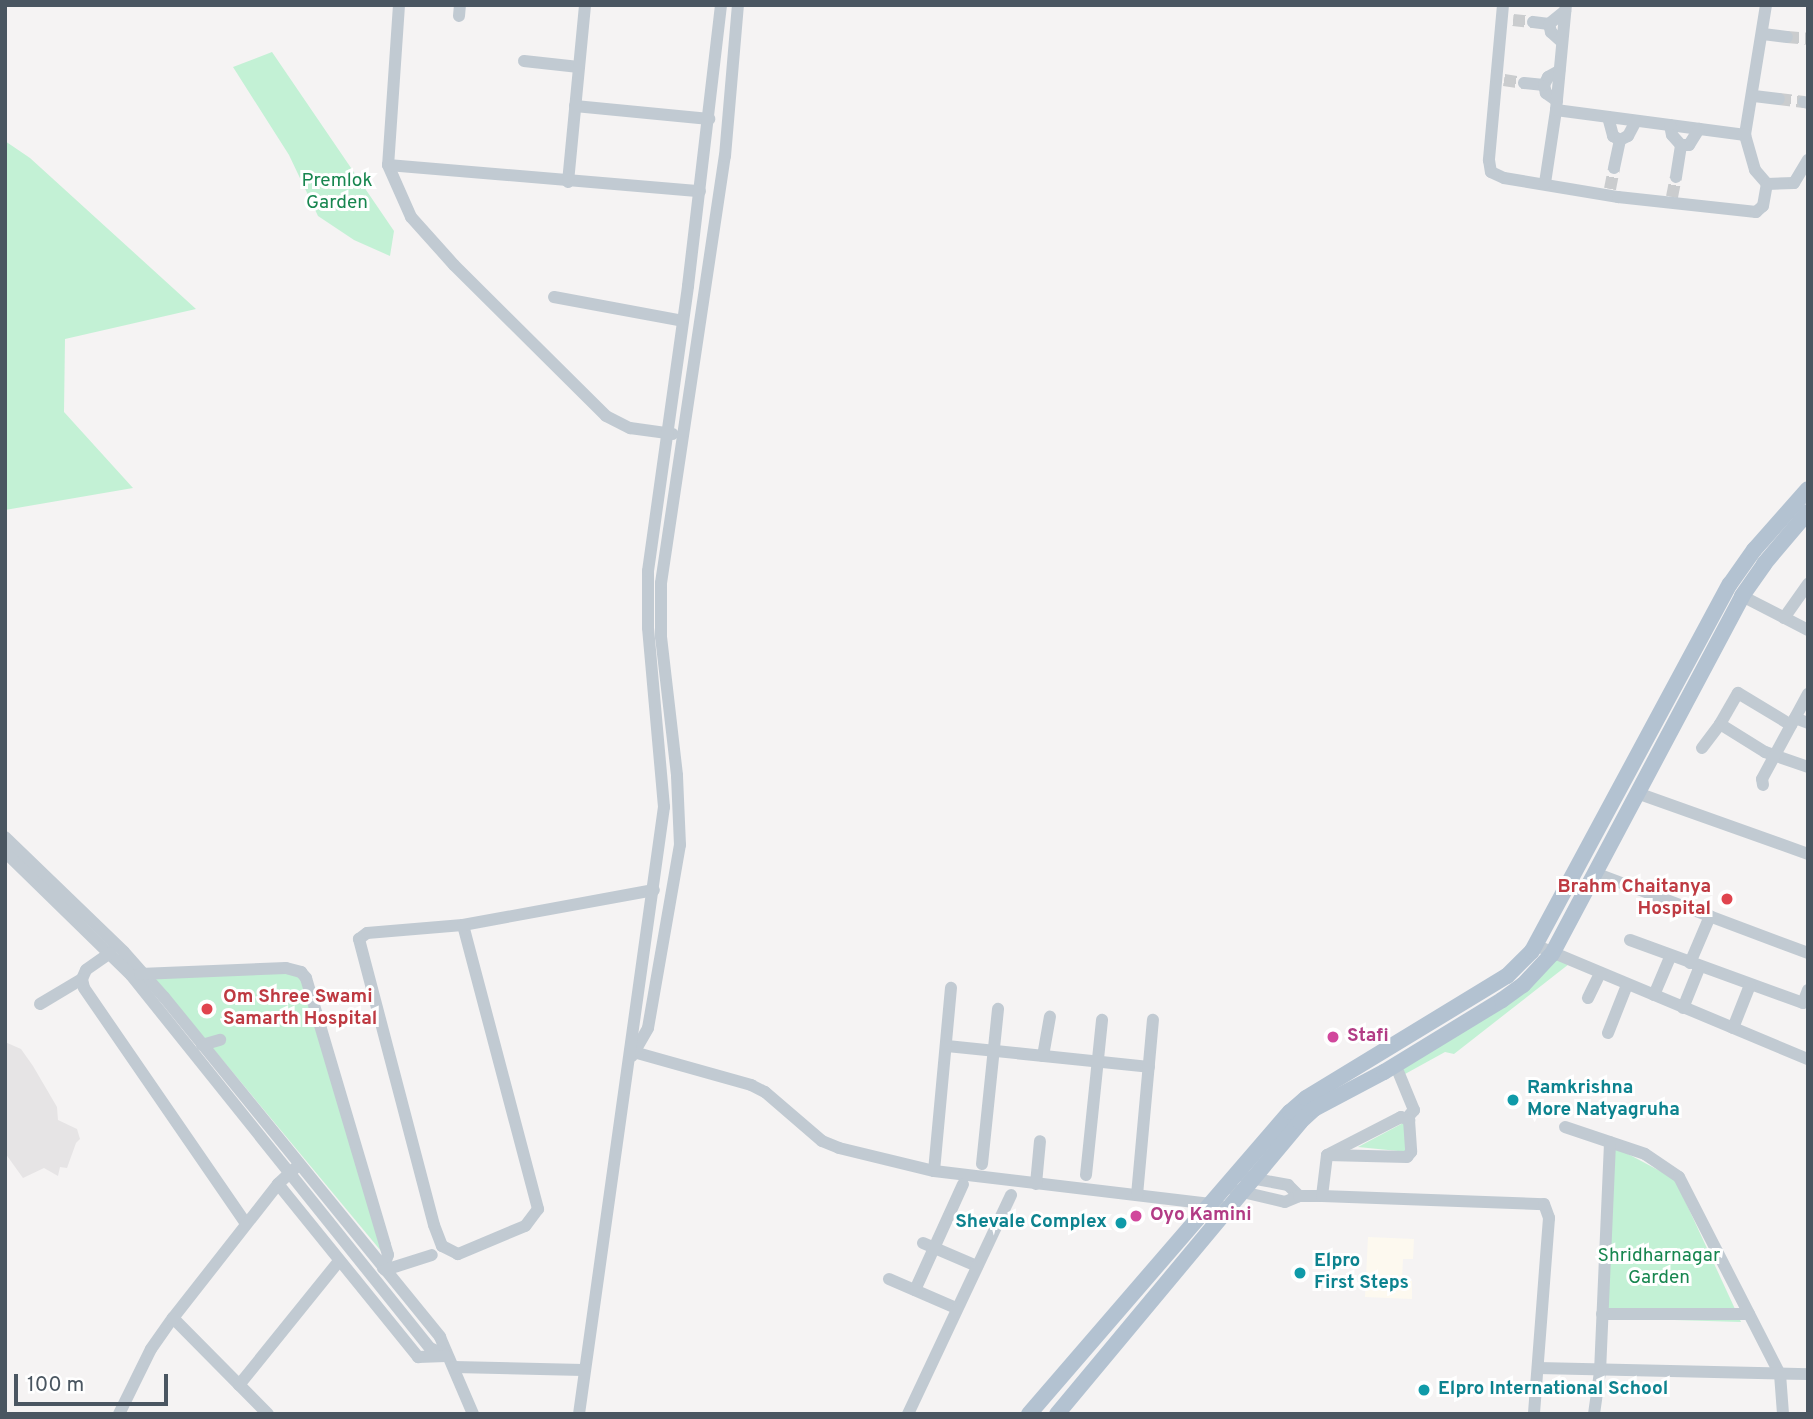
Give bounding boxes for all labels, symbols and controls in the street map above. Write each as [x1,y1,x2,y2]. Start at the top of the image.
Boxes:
park label: Premlok Garden [301,171,373,215]
place label: Brahm Chaitanya Hospital [1557,877,1711,921]
marker: Brahm Chaitanya Hospital [1717,889,1737,909]
place label: Om Shree Swami Samarth Hospital [223,987,377,1031]
marker: Om Shree Swami Samarth Hospital [197,999,217,1019]
place label: Stafi [1347,1026,1389,1048]
marker: Stafi [1325,1029,1341,1045]
place label: Ramkrishna More Natyagruha [1527,1078,1680,1122]
marker: Ramkrishna More Natyagruha [1505,1092,1521,1108]
place label: Oyo Kamini [1150,1205,1252,1227]
marker: Oyo Kamini [1128,1208,1144,1224]
place label: Shevale Complex [955,1212,1107,1234]
marker: Shevale Complex [1113,1215,1129,1231]
park label: Shridharnagar Garden [1598,1246,1720,1290]
place label: Elpro First Steps [1314,1251,1409,1295]
marker: Elpro First Steps [1292,1265,1308,1281]
scale bar [18,1360,172,1404]
text: 100 m [27,1372,84,1399]
place label: Elpro International School [1438,1379,1668,1401]
marker: Elpro International School [1416,1382,1432,1398]

